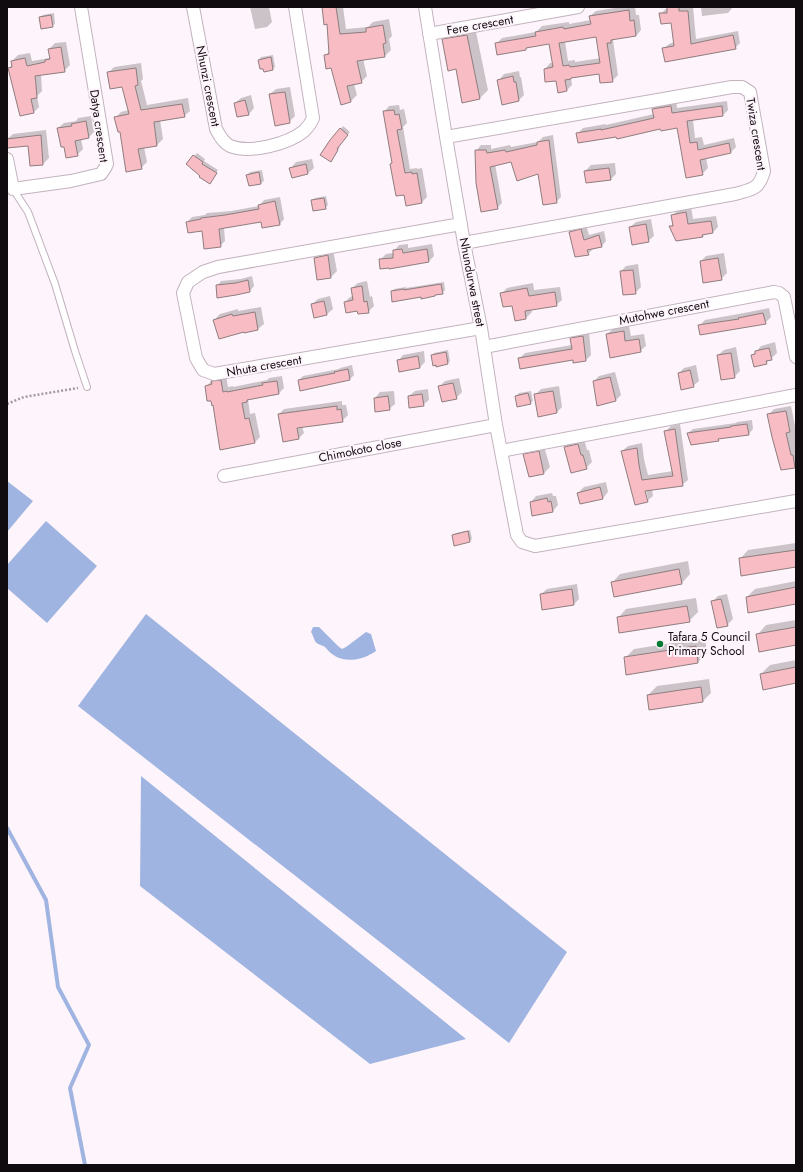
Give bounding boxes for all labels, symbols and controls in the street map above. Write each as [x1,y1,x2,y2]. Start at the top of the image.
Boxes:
street label: Fere crescent [445,10,515,40]
street label: Nhunzi crescent [191,44,225,128]
street label: Datya crescent [85,88,113,164]
street label: Twiza crescent [741,96,771,172]
street label: Nhundurwa street [455,236,489,328]
street label: Mutohwe crescent [617,294,711,330]
street label: Nhuta crescent [225,351,303,381]
street label: Chimokoto close [317,433,403,467]
place label: Tafara 5 Council Primary School [668,628,750,660]
marker: Tafara 5 Council Primary School [655,639,665,649]

